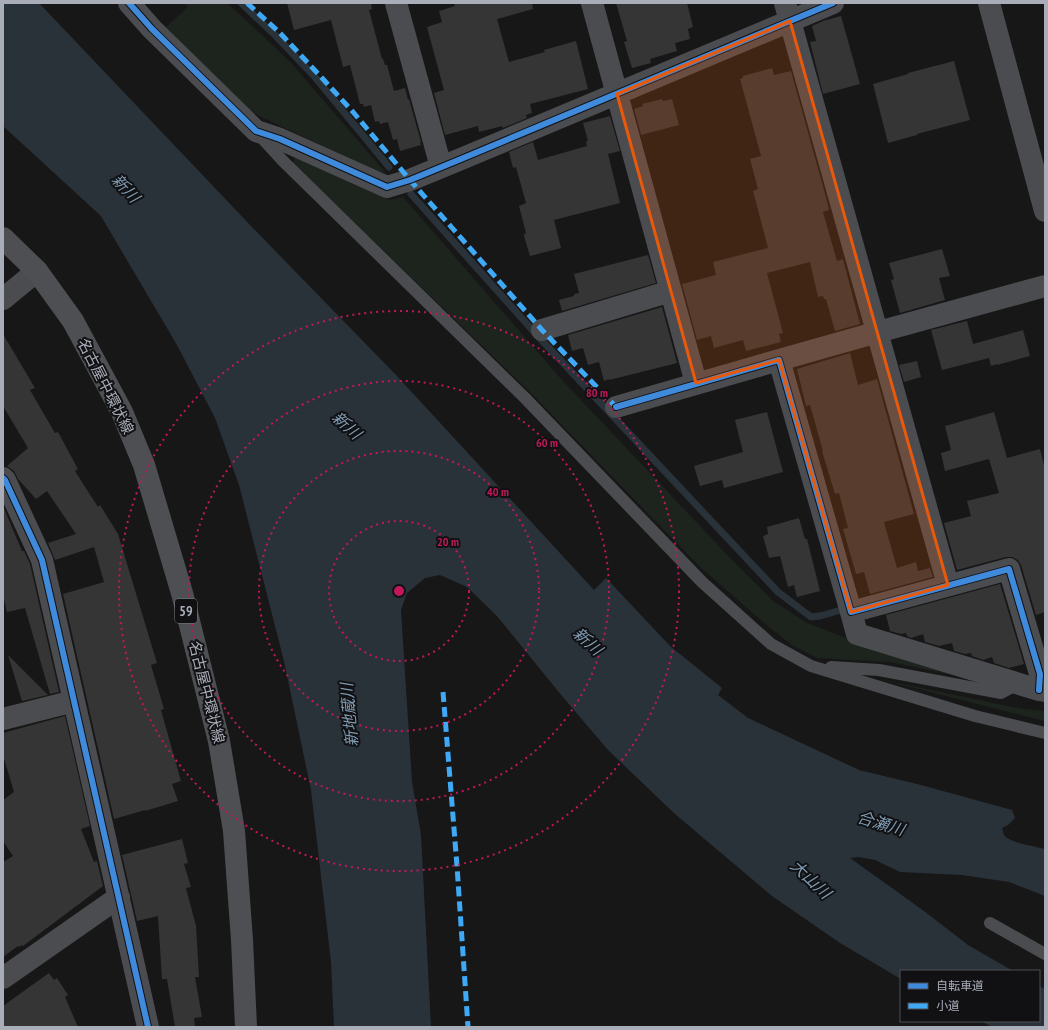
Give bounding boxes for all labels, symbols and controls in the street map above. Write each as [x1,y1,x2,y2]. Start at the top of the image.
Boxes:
water label: 新川 [108,169,146,208]
street label: 名古屋中環状線 [74,335,138,437]
text: 80 m [586,385,608,400]
water label: 新川 [328,407,367,444]
text: 60 m [536,435,558,450]
text: 40 m [487,484,509,499]
text: 20 m [437,534,459,549]
centre of rings [392,584,406,598]
road number: 59 [175,599,197,623]
water label: 新川 [569,623,608,660]
street label: 名古屋中環状線 [185,639,229,745]
water label: 新地蔵川 [336,680,362,748]
water label: 合瀬川 [855,806,909,840]
water label: 大山川 [787,855,837,904]
legend [900,970,1040,1022]
text: 自転車道 [936,978,984,993]
text: 小道 [936,998,960,1013]

